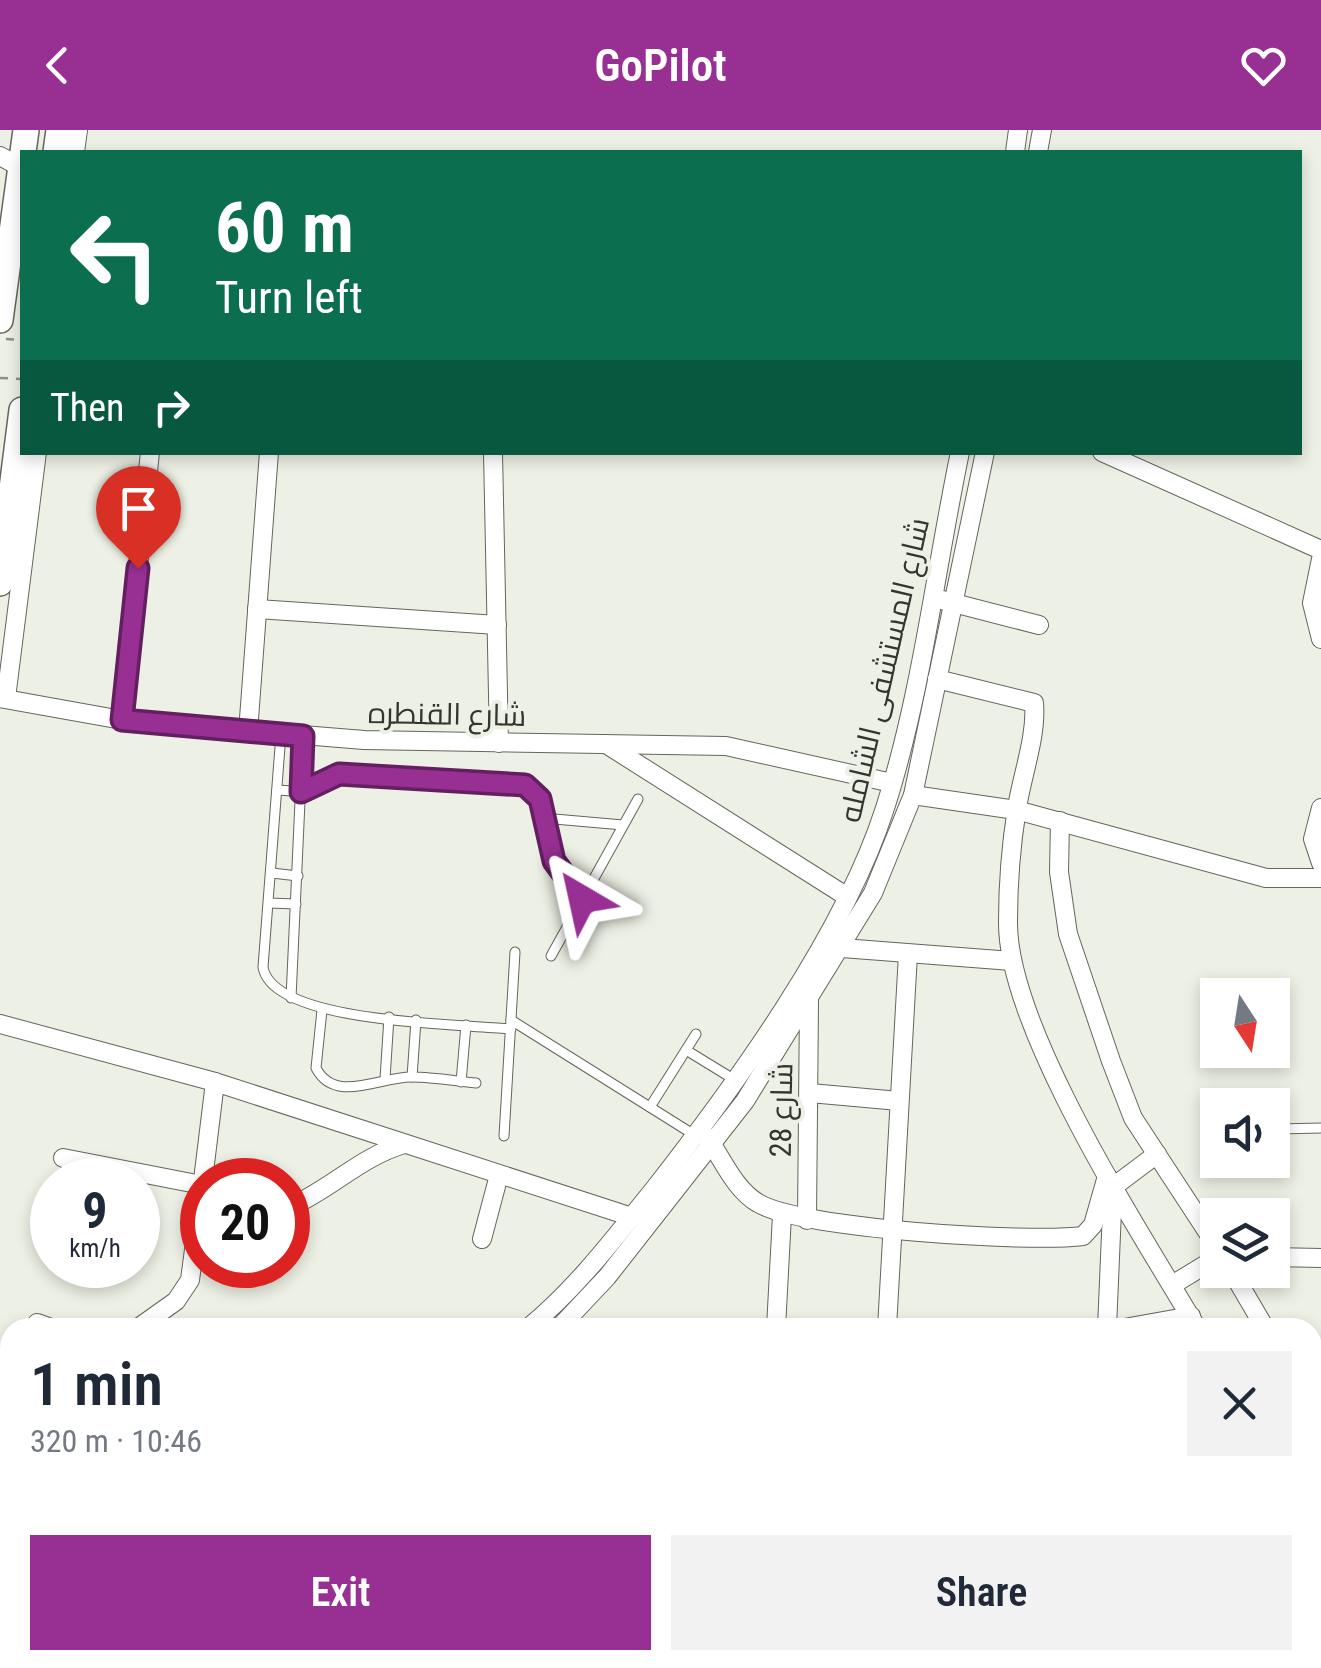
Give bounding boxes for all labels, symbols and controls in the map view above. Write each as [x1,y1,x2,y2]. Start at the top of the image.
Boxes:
icon: back [30,38,85,93]
icon: heart [1236,38,1291,93]
text: GoPilot [594,39,727,92]
text: 60 m [215,187,354,269]
icon: left [50,190,180,320]
text: Turn left [215,271,363,324]
icon: right [144,380,199,435]
text: Then [50,386,124,430]
pin [96,466,181,569]
icon: arrive [111,481,166,536]
street label: شارع المستشفى الشامله [832,514,939,826]
street label: شارع القنطره [368,695,526,736]
position arrow [530,847,634,951]
north arrow [1200,978,1290,1068]
map controls [1200,978,1290,1288]
street label: شارع 28 [763,1062,802,1158]
button: sound [1200,1088,1290,1178]
speed limit sign: 20 [180,1158,310,1288]
text: 9 [82,1182,108,1240]
button: layers [1200,1198,1290,1288]
text: km/h [69,1234,121,1263]
text: 1 min [30,1349,163,1420]
button: close [1187,1351,1292,1456]
text: 320 m · 10:46 [30,1422,202,1460]
button: Exit [30,1535,651,1650]
button: Share [671,1535,1292,1650]

